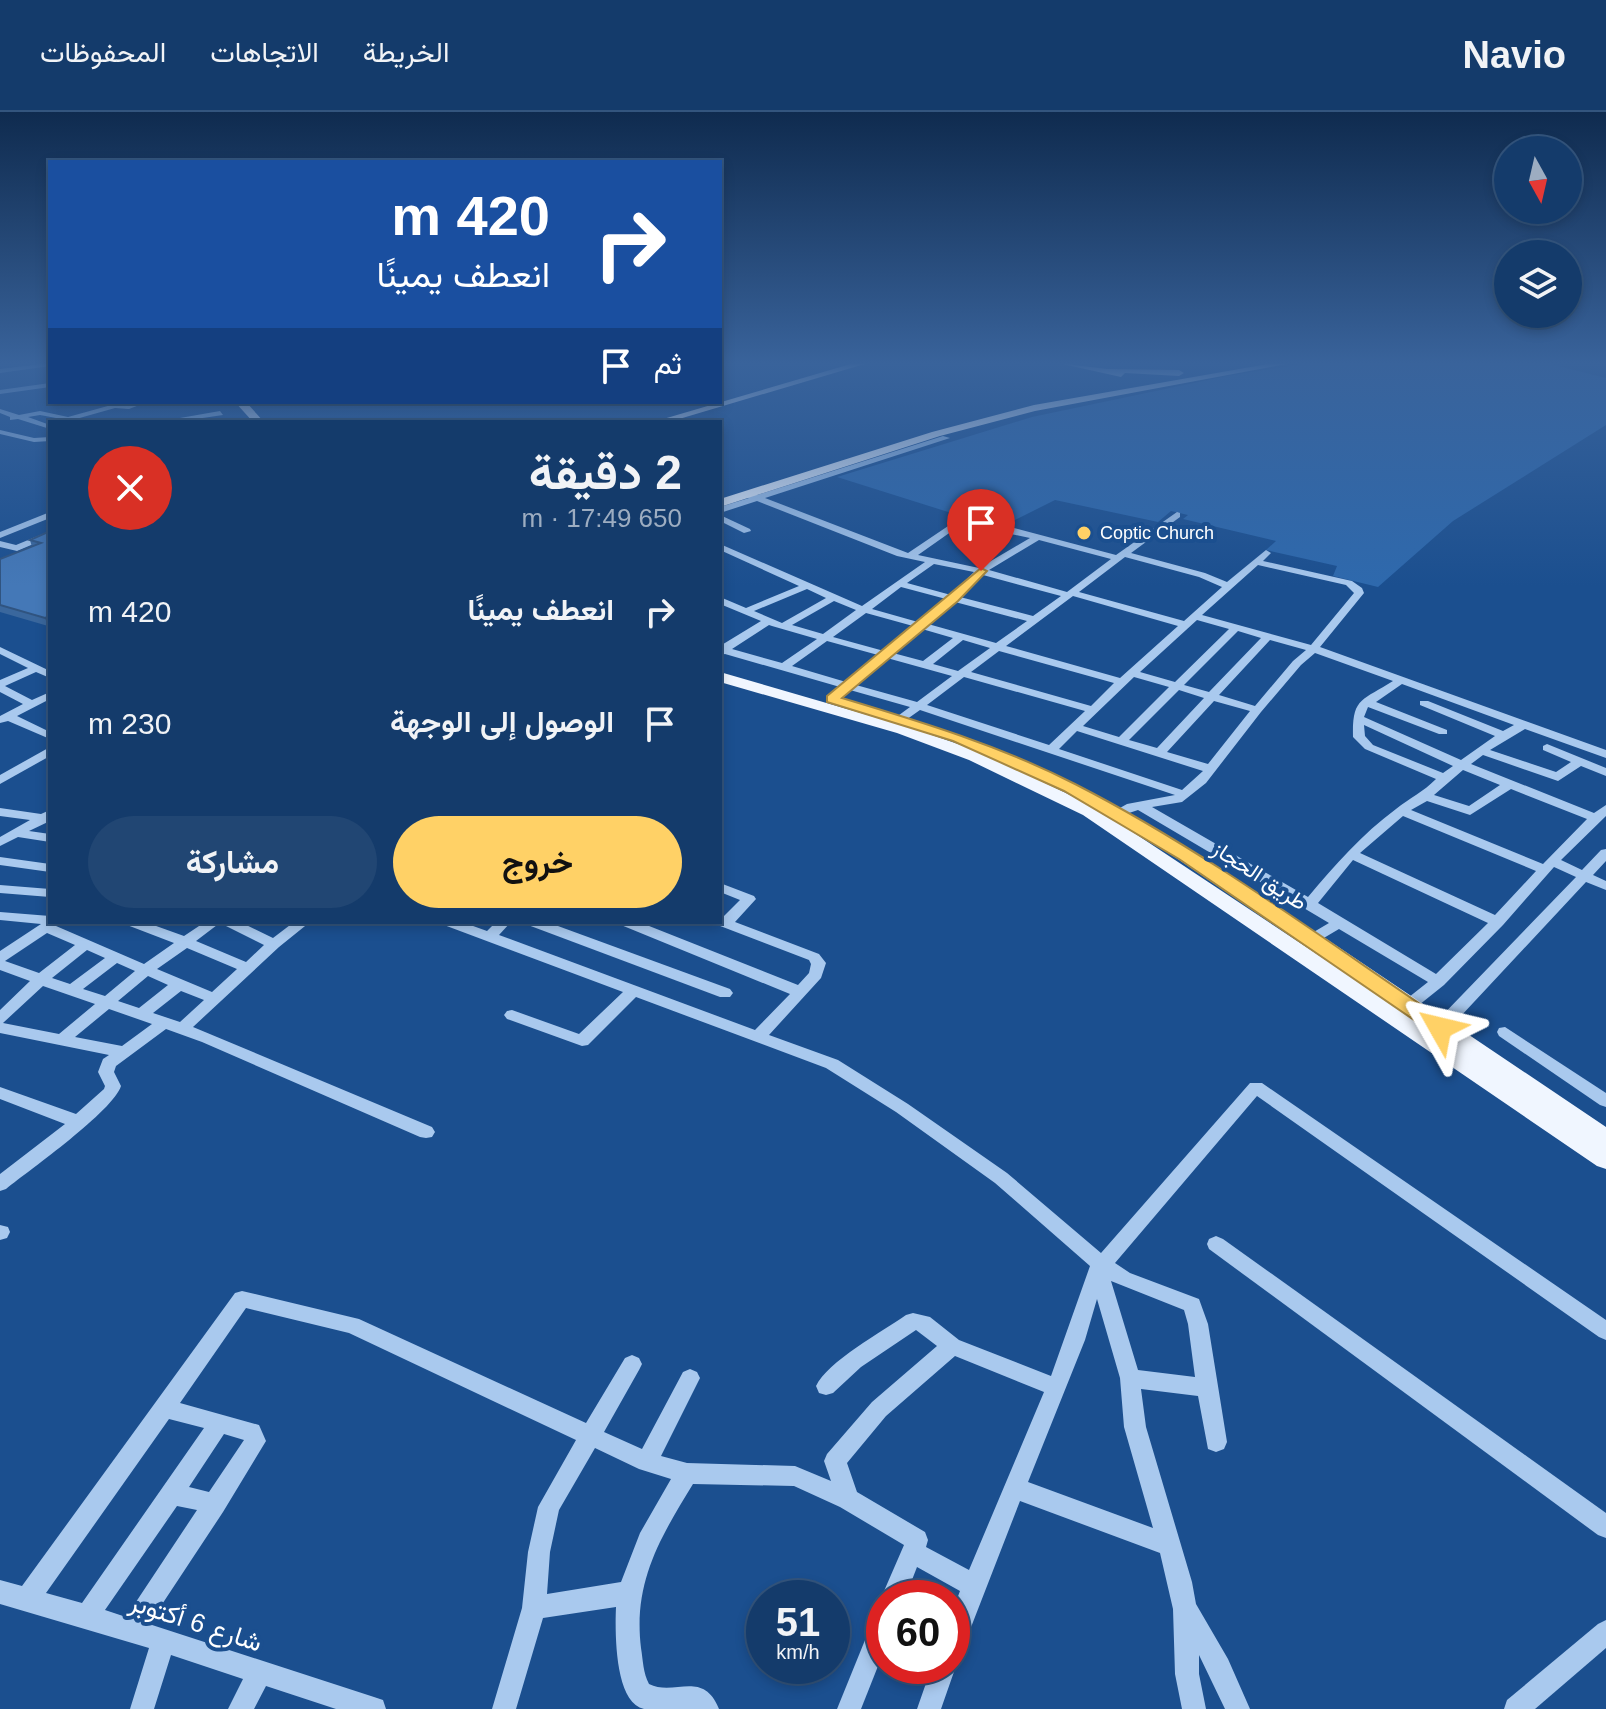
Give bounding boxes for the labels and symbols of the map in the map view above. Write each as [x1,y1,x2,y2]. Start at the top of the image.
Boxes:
north arrow [1494,136,1582,224]
pin [947,489,1015,571]
place label: Coptic Church [1100,523,1214,543]
marker: Coptic Church [1075,524,1093,542]
street label: طريق الحجاز [1206,835,1312,916]
position arrow [1398,986,1482,1070]
speed limit sign: 60 [866,1580,970,1684]
street label: شارع 6 أكتوبر [124,1586,266,1660]

